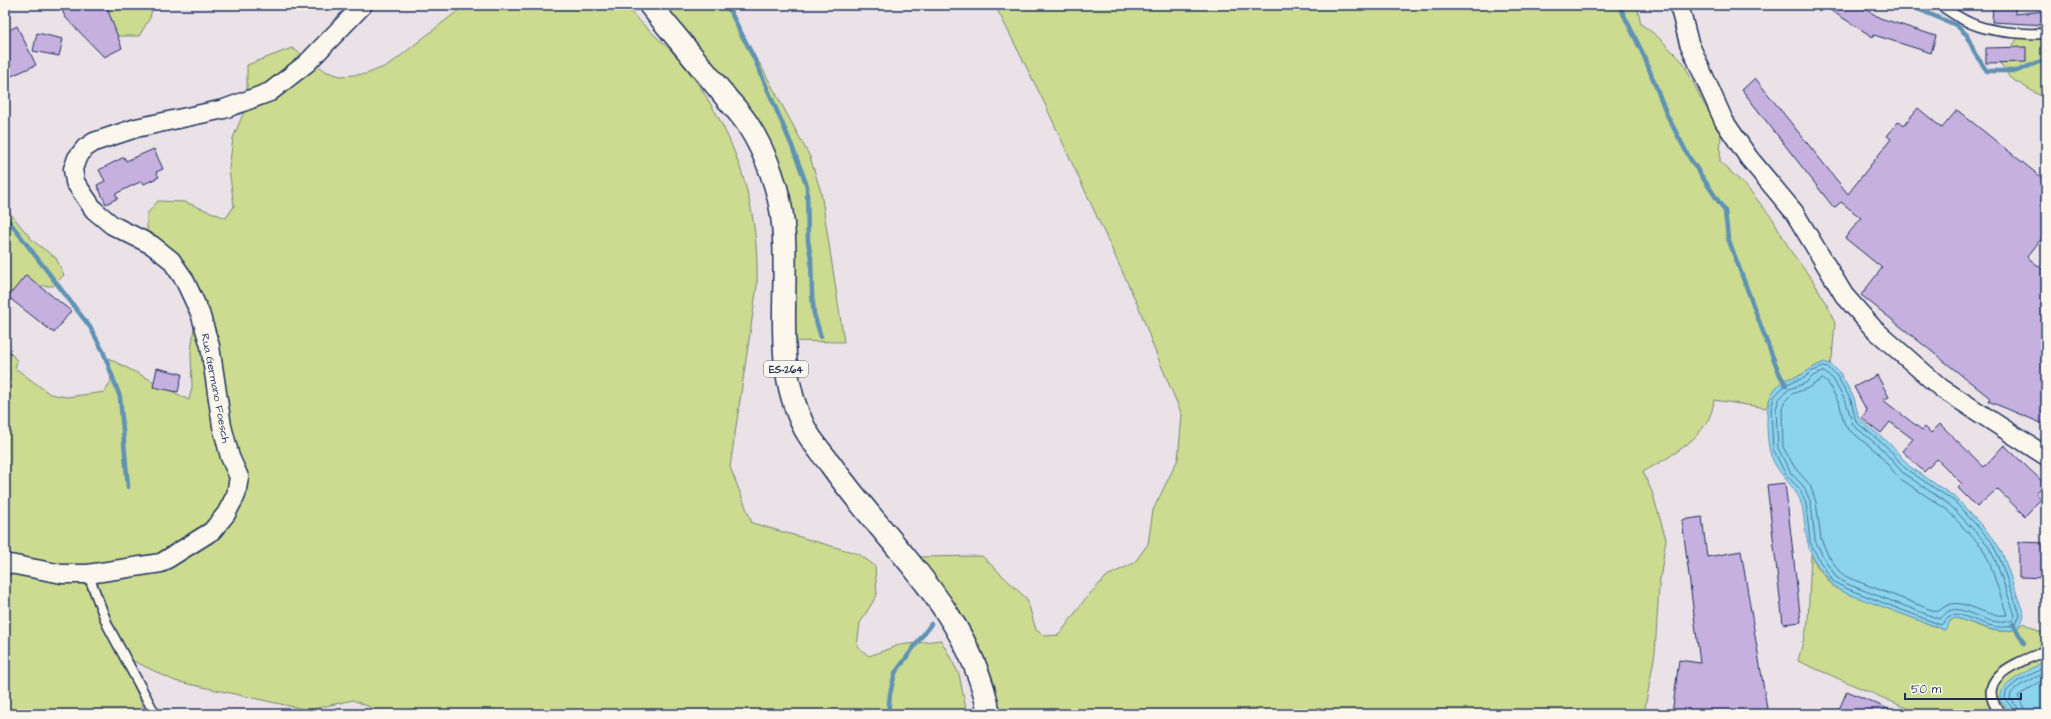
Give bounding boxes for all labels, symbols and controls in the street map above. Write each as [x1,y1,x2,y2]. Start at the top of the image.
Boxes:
street label: Rua Germano Foesch [198,332,234,445]
road number: ES-264 [764,361,808,377]
scale bar [1905,675,2021,701]
text: 50 m [1911,681,1942,698]

